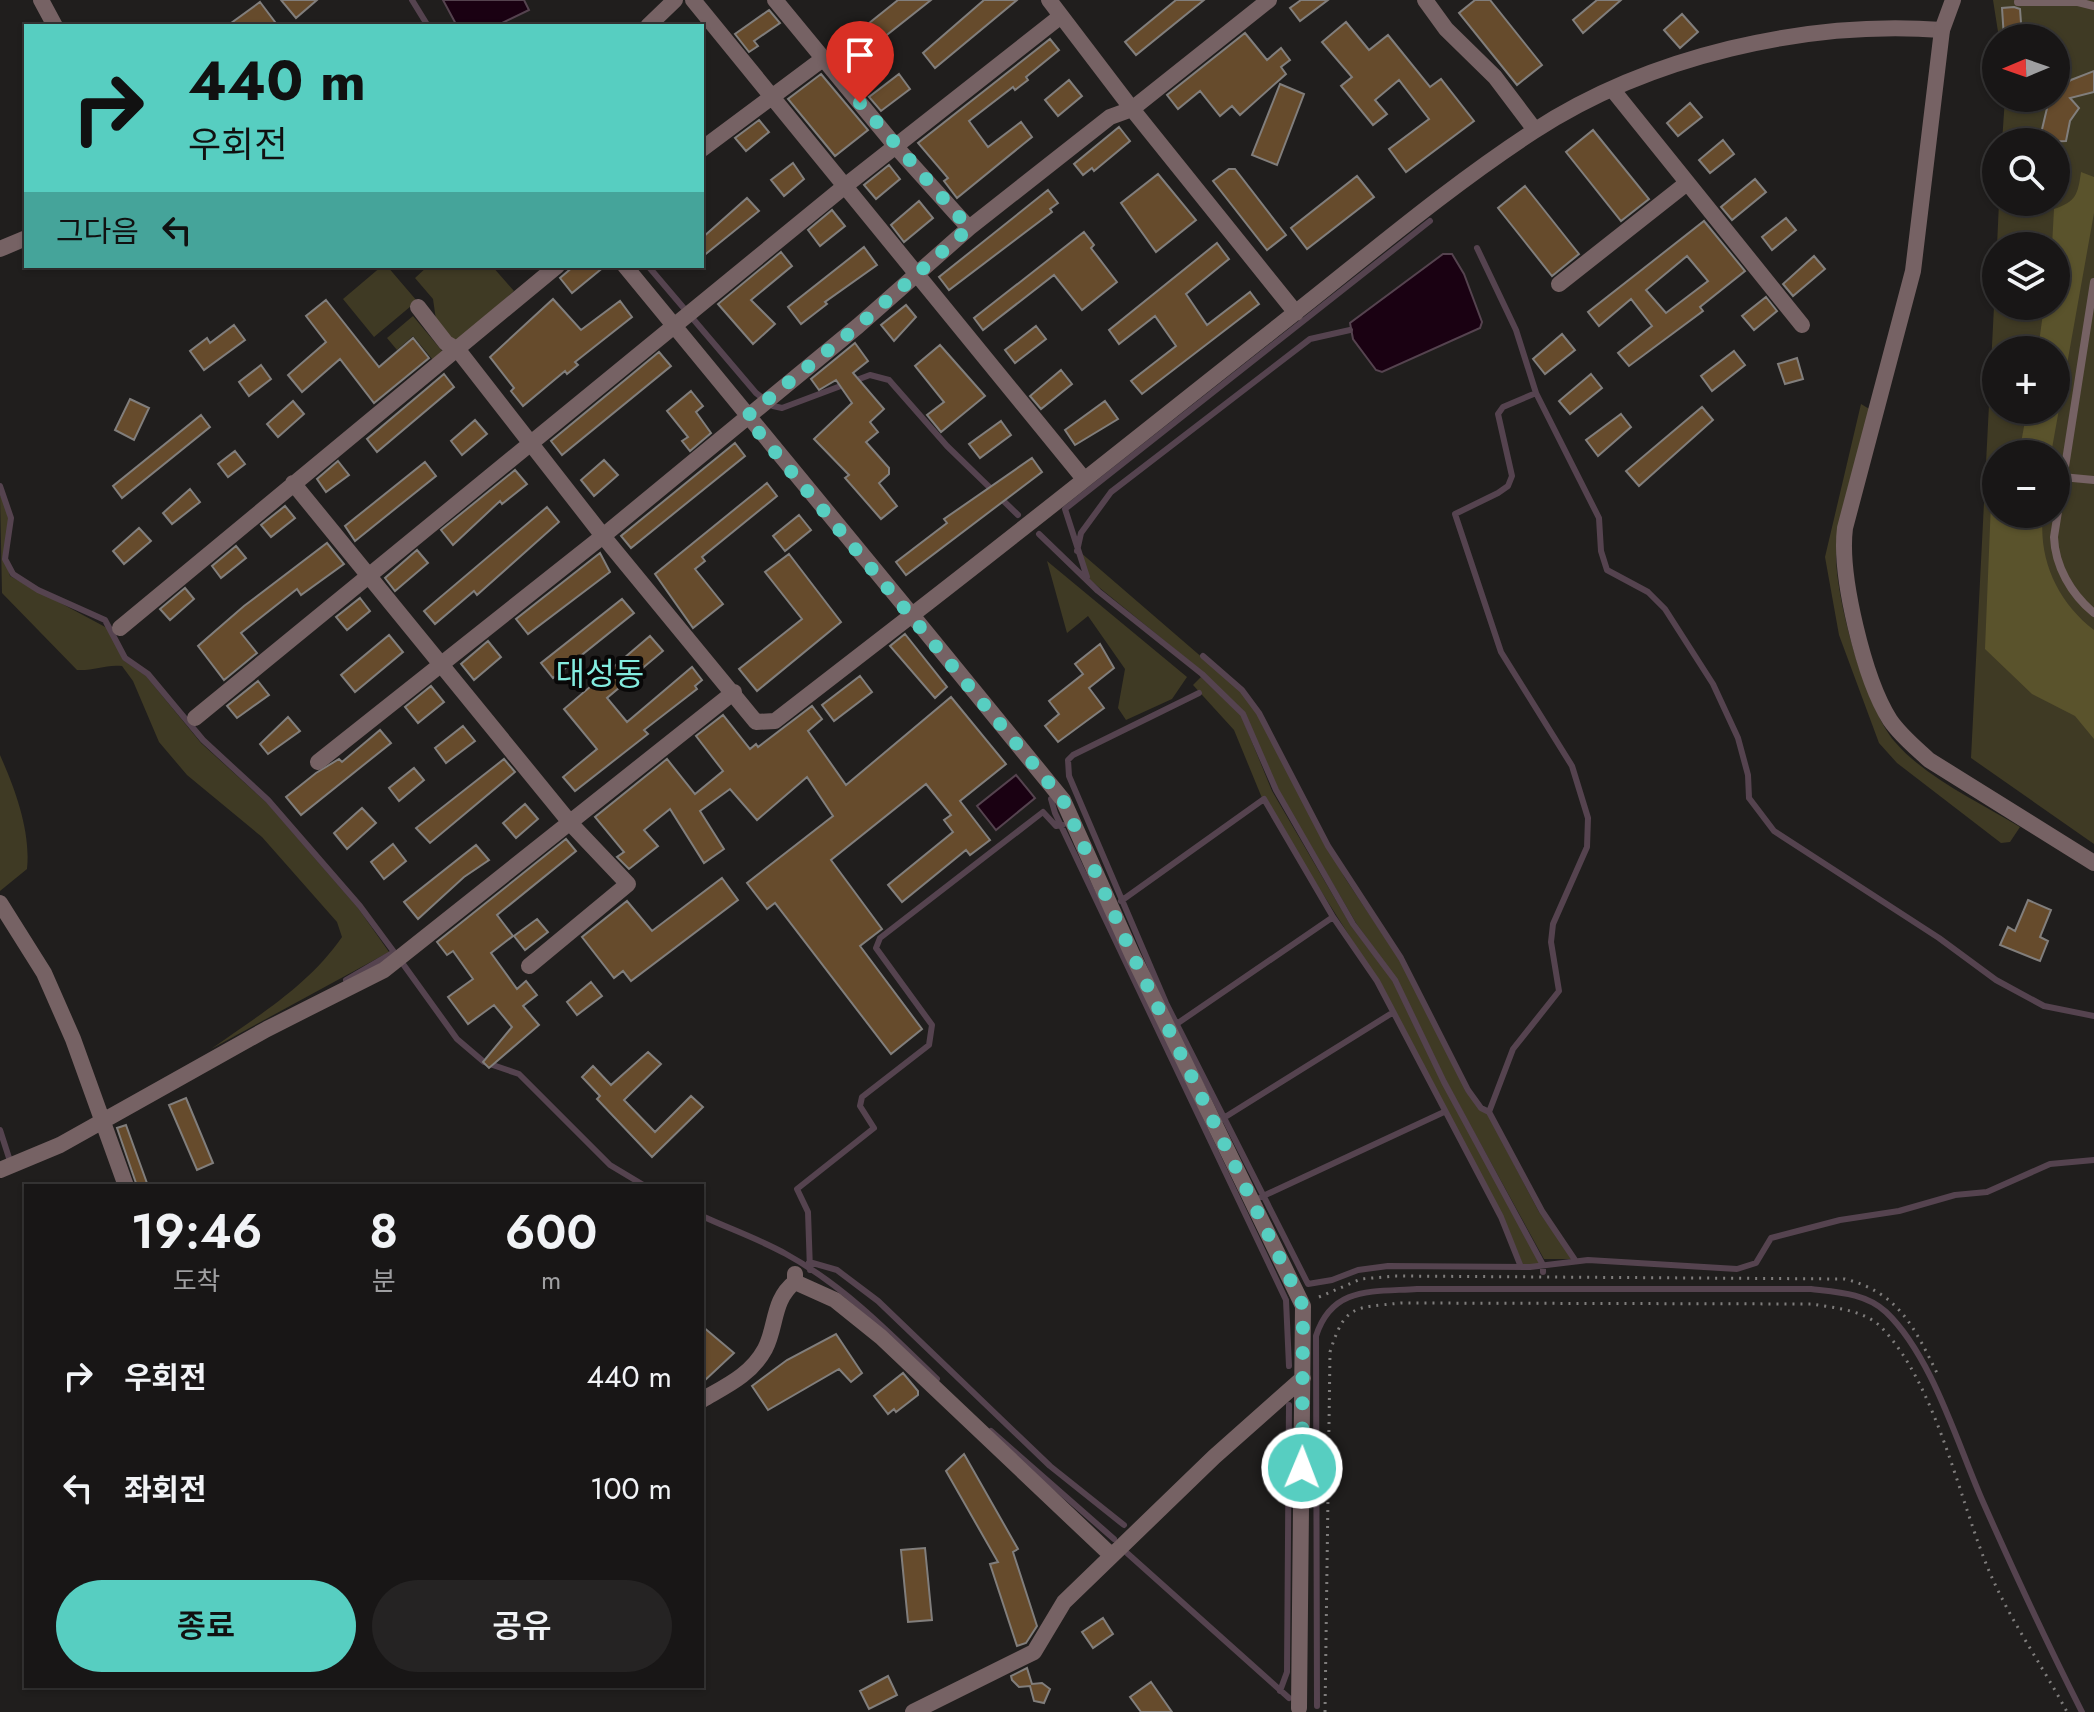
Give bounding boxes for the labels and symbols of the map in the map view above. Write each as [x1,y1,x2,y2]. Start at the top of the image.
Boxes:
pin [826,21,894,103]
north arrow [1982,24,2070,112]
district label: 대성동 [556,651,644,697]
position arrow [1260,1426,1344,1510]

